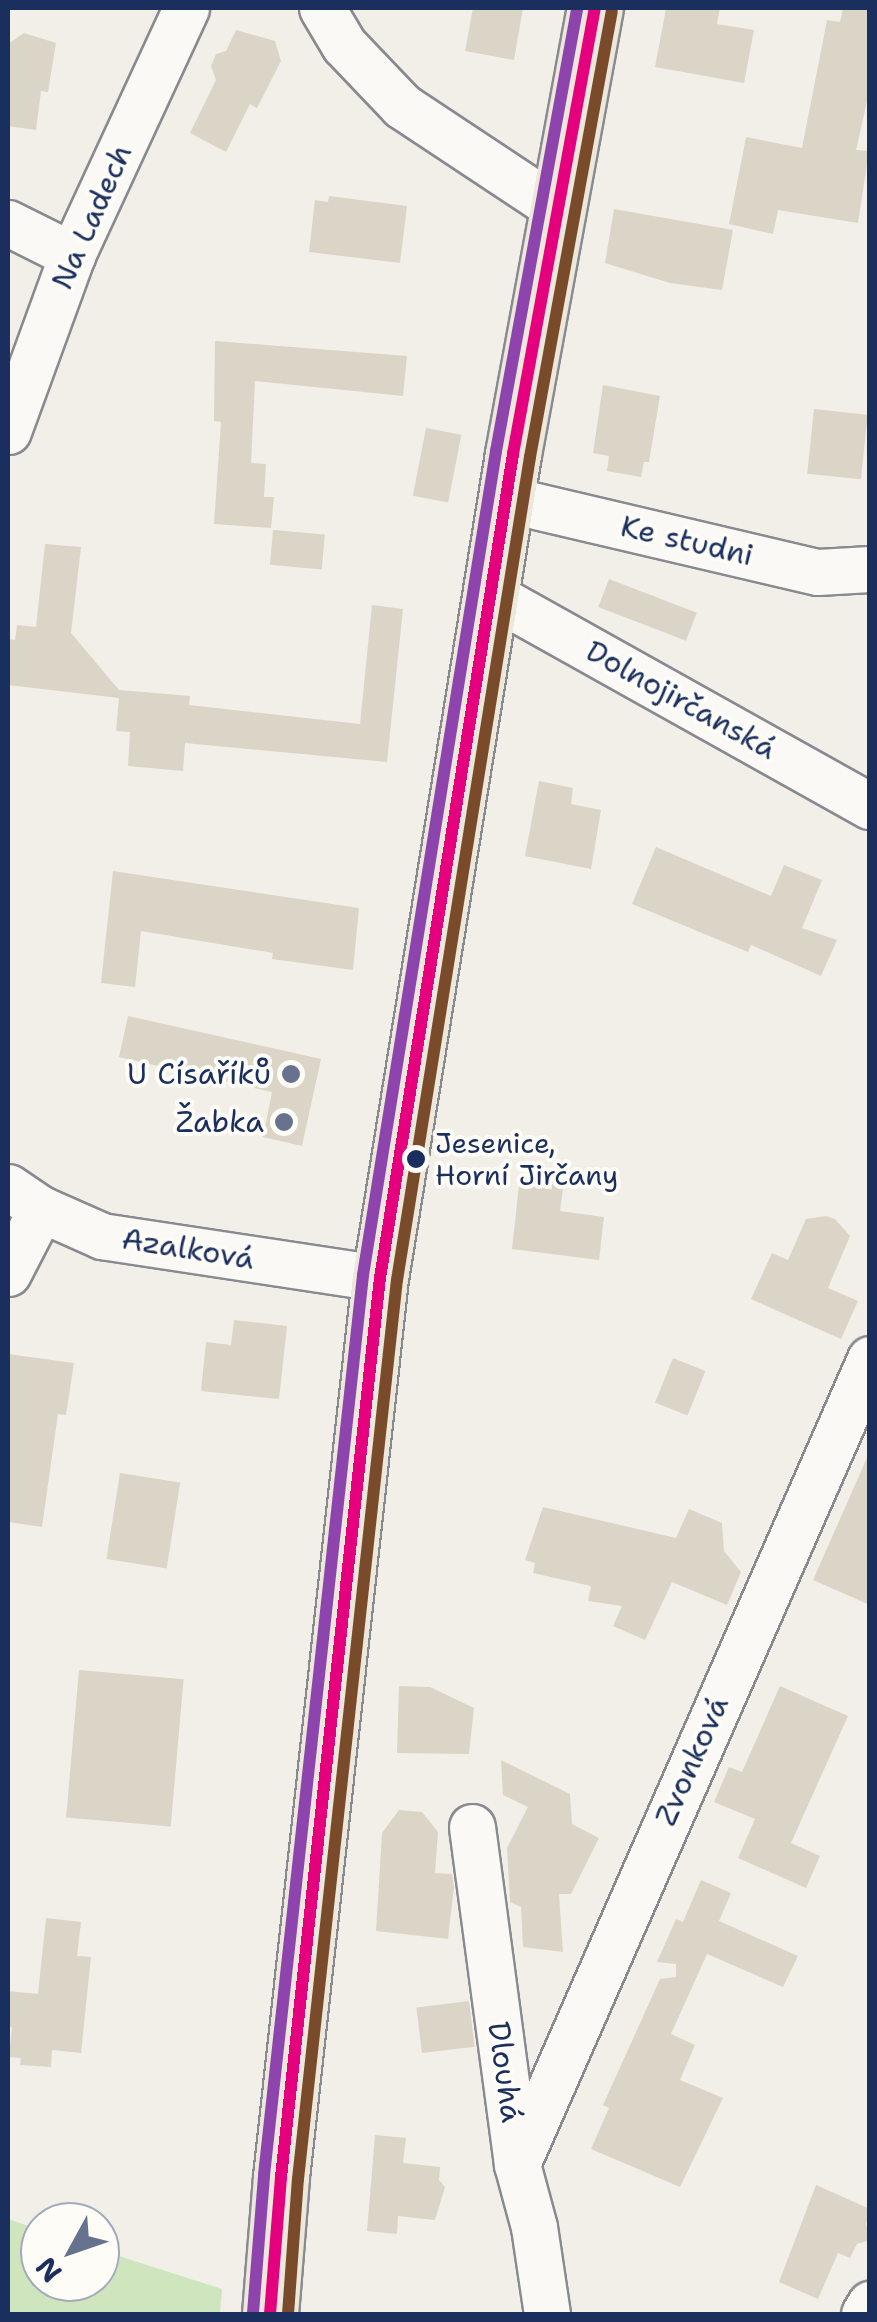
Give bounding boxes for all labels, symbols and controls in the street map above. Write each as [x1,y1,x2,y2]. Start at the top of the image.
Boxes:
street label: Na Ladech [44,139,140,295]
street label: Ke studni [617,508,757,574]
street label: Dolnojirčanská [580,633,782,767]
place label: U Císaříků [127,1056,271,1092]
marker: U Císaříků [280,1063,302,1085]
place label: Žabka [175,1104,264,1140]
marker: Žabka [273,1111,295,1133]
place label: Jesenice, Horní Jirčany [435,1126,618,1192]
marker: Jesenice, Horní Jirčany [406,1149,426,1169]
street label: Azalková [119,1221,257,1277]
street label: Zvonková [648,1691,736,1831]
street label: Dlouhá [480,2019,530,2125]
north arrow [20,2202,120,2302]
text: N [27,2249,70,2291]

